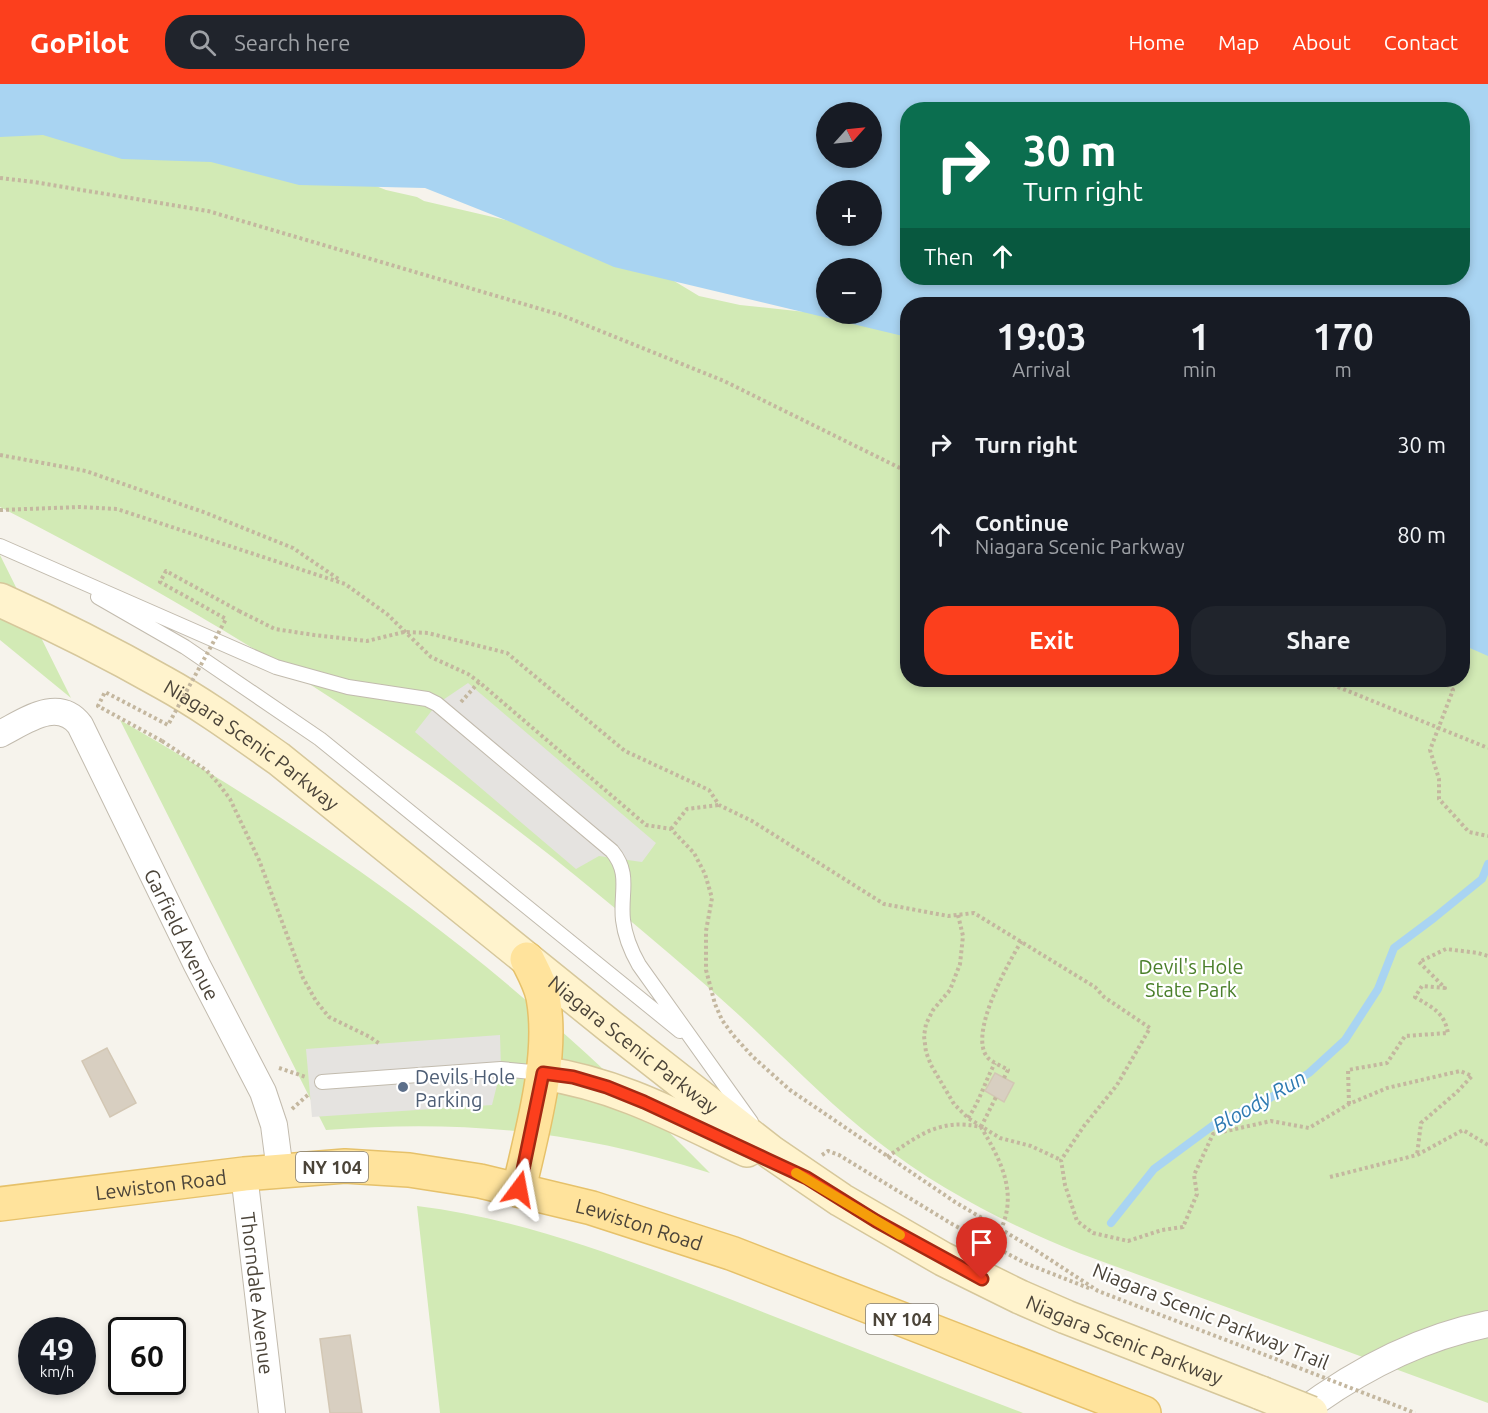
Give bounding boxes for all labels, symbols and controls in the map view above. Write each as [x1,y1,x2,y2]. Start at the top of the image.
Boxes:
search box [165,15,585,69]
icon: search [186,26,219,59]
text: GoPilot [30,27,129,58]
text: Search here [234,30,350,55]
text: Home [1128,30,1185,54]
text: Map [1218,30,1259,54]
text: About [1292,30,1351,54]
text: Contact [1384,30,1458,54]
north arrow [816,102,882,168]
map controls [816,102,882,324]
icon: right [924,126,1002,204]
text: 30 m [1023,127,1117,174]
text: Turn right [1023,176,1143,206]
button: + [816,180,882,246]
icon: ahead [986,240,1019,273]
text: Then [924,244,974,269]
button: − [816,258,882,324]
text: 19:03 [996,316,1086,357]
text: 1 [1189,316,1210,357]
text: 170 [1313,316,1374,357]
text: Arrival [1012,358,1071,381]
text: min [1183,358,1216,381]
text: m [1335,358,1352,381]
icon: right [924,428,957,461]
text: Turn right [975,432,1077,457]
text: 30 m [1397,432,1446,457]
text: Continue [975,510,1069,535]
icon: ahead [924,518,957,551]
text: 80 m [1397,522,1446,547]
text: Niagara Scenic Parkway [975,535,1185,558]
button: Exit [924,606,1179,675]
button: Share [1191,606,1446,675]
street label: Niagara Scenic Parkway [160,674,344,815]
street label: Garfield Avenue [140,865,225,1004]
park label: Devil's Hole State Park [1138,955,1244,1001]
street label: Niagara Scenic Parkway [544,970,723,1119]
place label: Devils Hole Parking [415,1065,515,1111]
water label: Bloody Run [1208,1065,1310,1137]
marker: Devils Hole Parking [396,1080,410,1094]
road number: NY 104 [296,1152,368,1182]
position arrow [487,1157,551,1221]
street label: Lewiston Road [94,1165,228,1204]
street label: Lewiston Road [573,1193,706,1255]
street label: Thorndale Avenue [237,1211,279,1376]
pin [956,1217,1007,1279]
icon: arrive [965,1226,998,1259]
street label: Niagara Scenic Parkway Trail [1089,1258,1333,1374]
street label: Niagara Scenic Parkway [1023,1289,1227,1389]
road number: NY 104 [866,1304,938,1334]
speed limit sign: 60 [108,1317,186,1395]
text: 49 [40,1332,74,1366]
text: km/h [40,1363,74,1380]

